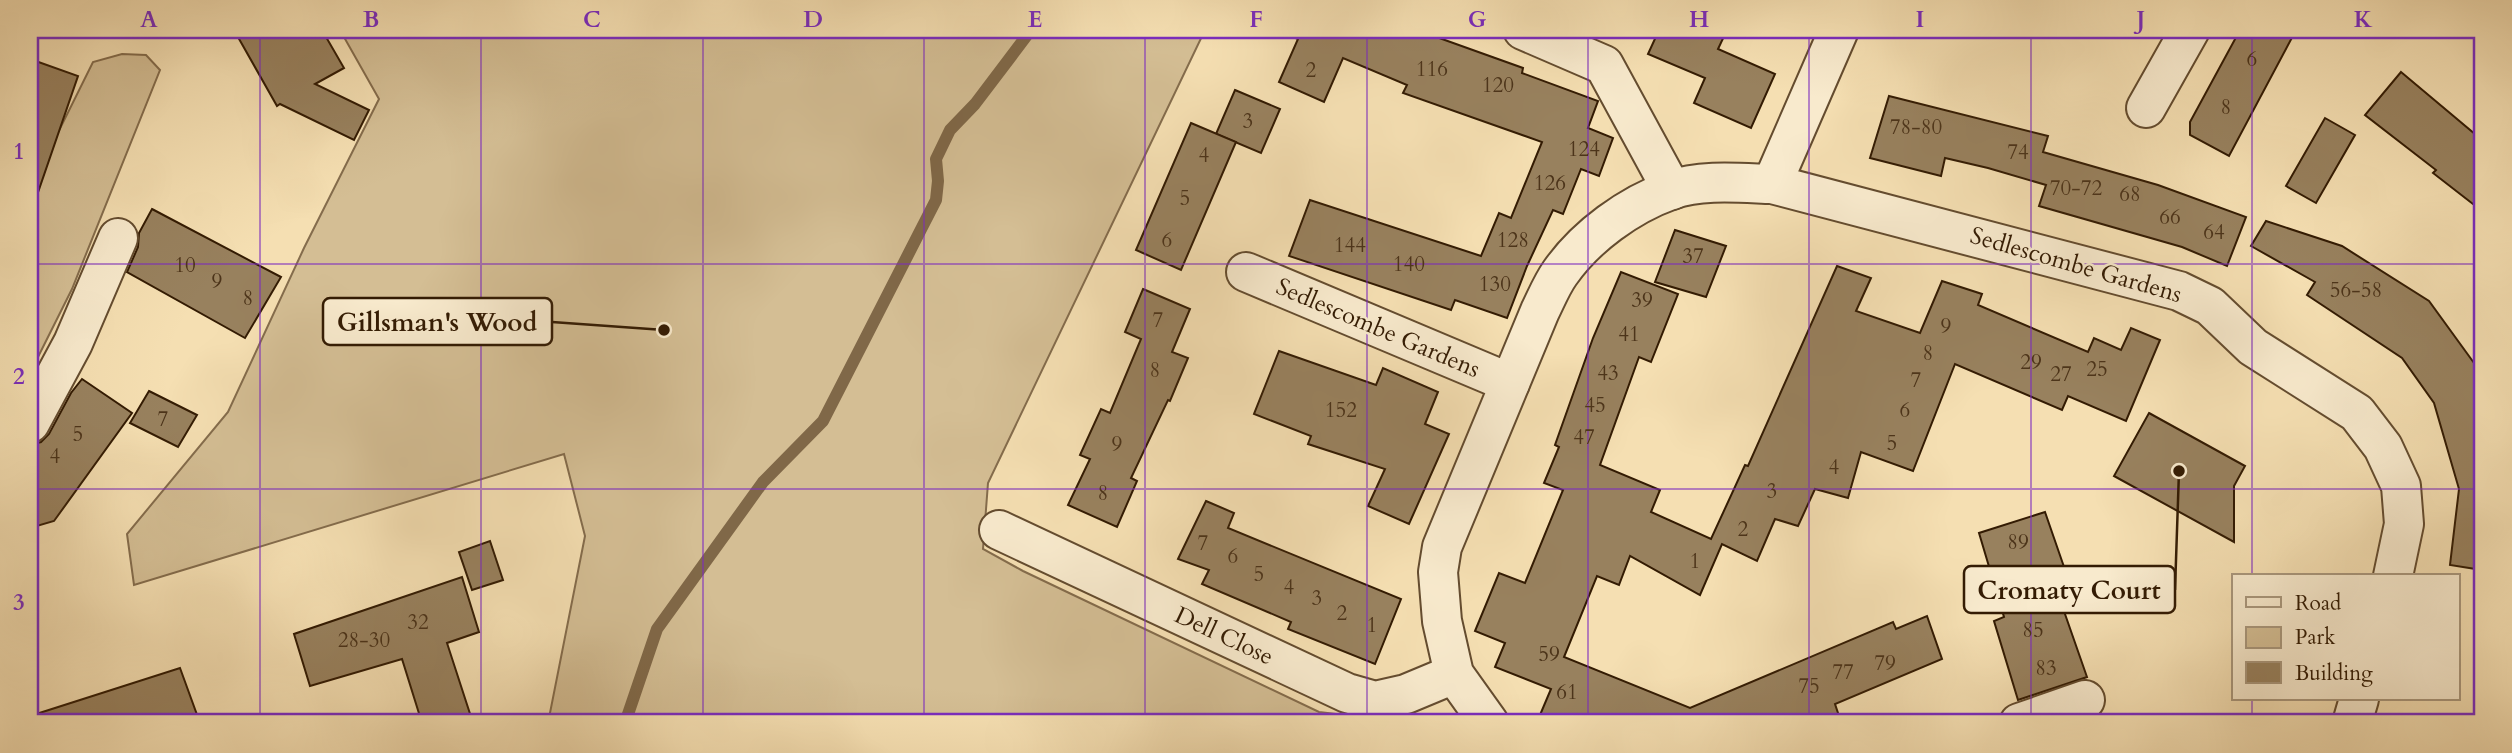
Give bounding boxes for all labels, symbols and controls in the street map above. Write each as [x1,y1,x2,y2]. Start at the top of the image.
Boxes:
text: A [140,4,158,35]
text: B [363,4,379,35]
text: C [583,4,601,35]
text: D [803,4,823,35]
text: E [1028,4,1042,35]
text: F [1249,4,1263,35]
text: G [1468,4,1487,35]
text: H [1689,4,1709,35]
text: I [1916,4,1924,35]
text: J [2134,4,2145,35]
text: K [2354,4,2373,35]
house number: 6 [2247,45,2257,74]
house number: 116 [1416,55,1448,84]
house number: 2 [1306,56,1317,85]
house number: 120 [1482,71,1514,100]
house number: 8 [2221,93,2231,122]
house number: 3 [1243,107,1253,136]
house number: 78-80 [1890,113,1942,142]
house number: 124 [1568,135,1600,164]
text: 1 [13,136,25,167]
house number: 74 [2007,138,2029,167]
house number: 4 [1199,141,1210,170]
house number: 126 [1534,169,1566,198]
house number: 70-72 [2050,174,2102,203]
house number: 68 [2119,180,2141,209]
house number: 5 [1180,184,1190,213]
house number: 66 [2159,203,2181,232]
house number: 64 [2203,218,2225,247]
street label: Sedlescombe Gardens [1966,219,2186,311]
house number: 6 [1162,226,1172,255]
house number: 128 [1497,226,1529,255]
house number: 144 [1334,231,1366,260]
house number: 37 [1682,242,1704,271]
house number: 140 [1393,250,1425,279]
house number: 10 [174,251,196,280]
house number: 9 [212,267,223,296]
street label: Sedlescombe Gardens [1271,270,1485,386]
house number: 130 [1479,270,1511,299]
house number: 56-58 [2330,276,2382,305]
house number: 8 [243,284,253,313]
house number: 39 [1631,286,1653,315]
callout: Gillsman's Wood [323,298,552,345]
text: Gillsman's Wood [337,305,538,340]
house number: 7 [1153,306,1164,335]
house number: 9 [1941,312,1952,341]
house number: 41 [1618,320,1640,349]
house number: 8 [1923,339,1933,368]
house number: 29 [2020,348,2042,377]
house number: 25 [2086,355,2108,384]
house number: 8 [1150,356,1160,385]
house number: 43 [1597,359,1619,388]
house number: 27 [2050,360,2072,389]
text: 2 [13,361,25,392]
house number: 7 [1911,366,1922,395]
house number: 45 [1584,391,1606,420]
house number: 152 [1325,396,1357,425]
house number: 6 [1900,396,1910,425]
house number: 7 [158,405,169,434]
house number: 5 [73,420,83,449]
house number: 47 [1573,423,1595,452]
house number: 5 [1887,429,1897,458]
house number: 9 [1112,430,1123,459]
house number: 4 [50,442,61,471]
house number: 4 [1829,453,1840,482]
house number: 3 [1767,477,1777,506]
house number: 8 [1098,479,1108,508]
house number: 2 [1738,515,1749,544]
house number: 89 [2007,528,2029,557]
house number: 7 [1198,529,1209,558]
house number: 6 [1228,542,1238,571]
house number: 1 [1690,547,1700,576]
house number: 5 [1254,560,1264,589]
callout: Cromaty Court [1964,566,2175,613]
house number: 4 [1284,573,1295,602]
text: Cromaty Court [1977,573,2161,608]
legend [2232,574,2460,700]
house number: 3 [1312,584,1322,613]
text: 3 [13,587,25,618]
text: Road [2295,589,2341,618]
street label: Dell Close [1169,599,1279,673]
house number: 2 [1337,599,1348,628]
house number: 32 [407,608,429,637]
house number: 1 [1367,611,1377,640]
house number: 85 [2022,616,2044,645]
text: Park [2295,623,2336,652]
house number: 28-30 [338,626,390,655]
house number: 59 [1538,640,1560,669]
house number: 79 [1874,649,1896,678]
house number: 83 [2035,654,2057,683]
house number: 77 [1832,658,1854,687]
text: Building [2295,659,2373,688]
house number: 75 [1798,672,1820,701]
house number: 61 [1556,678,1578,707]

